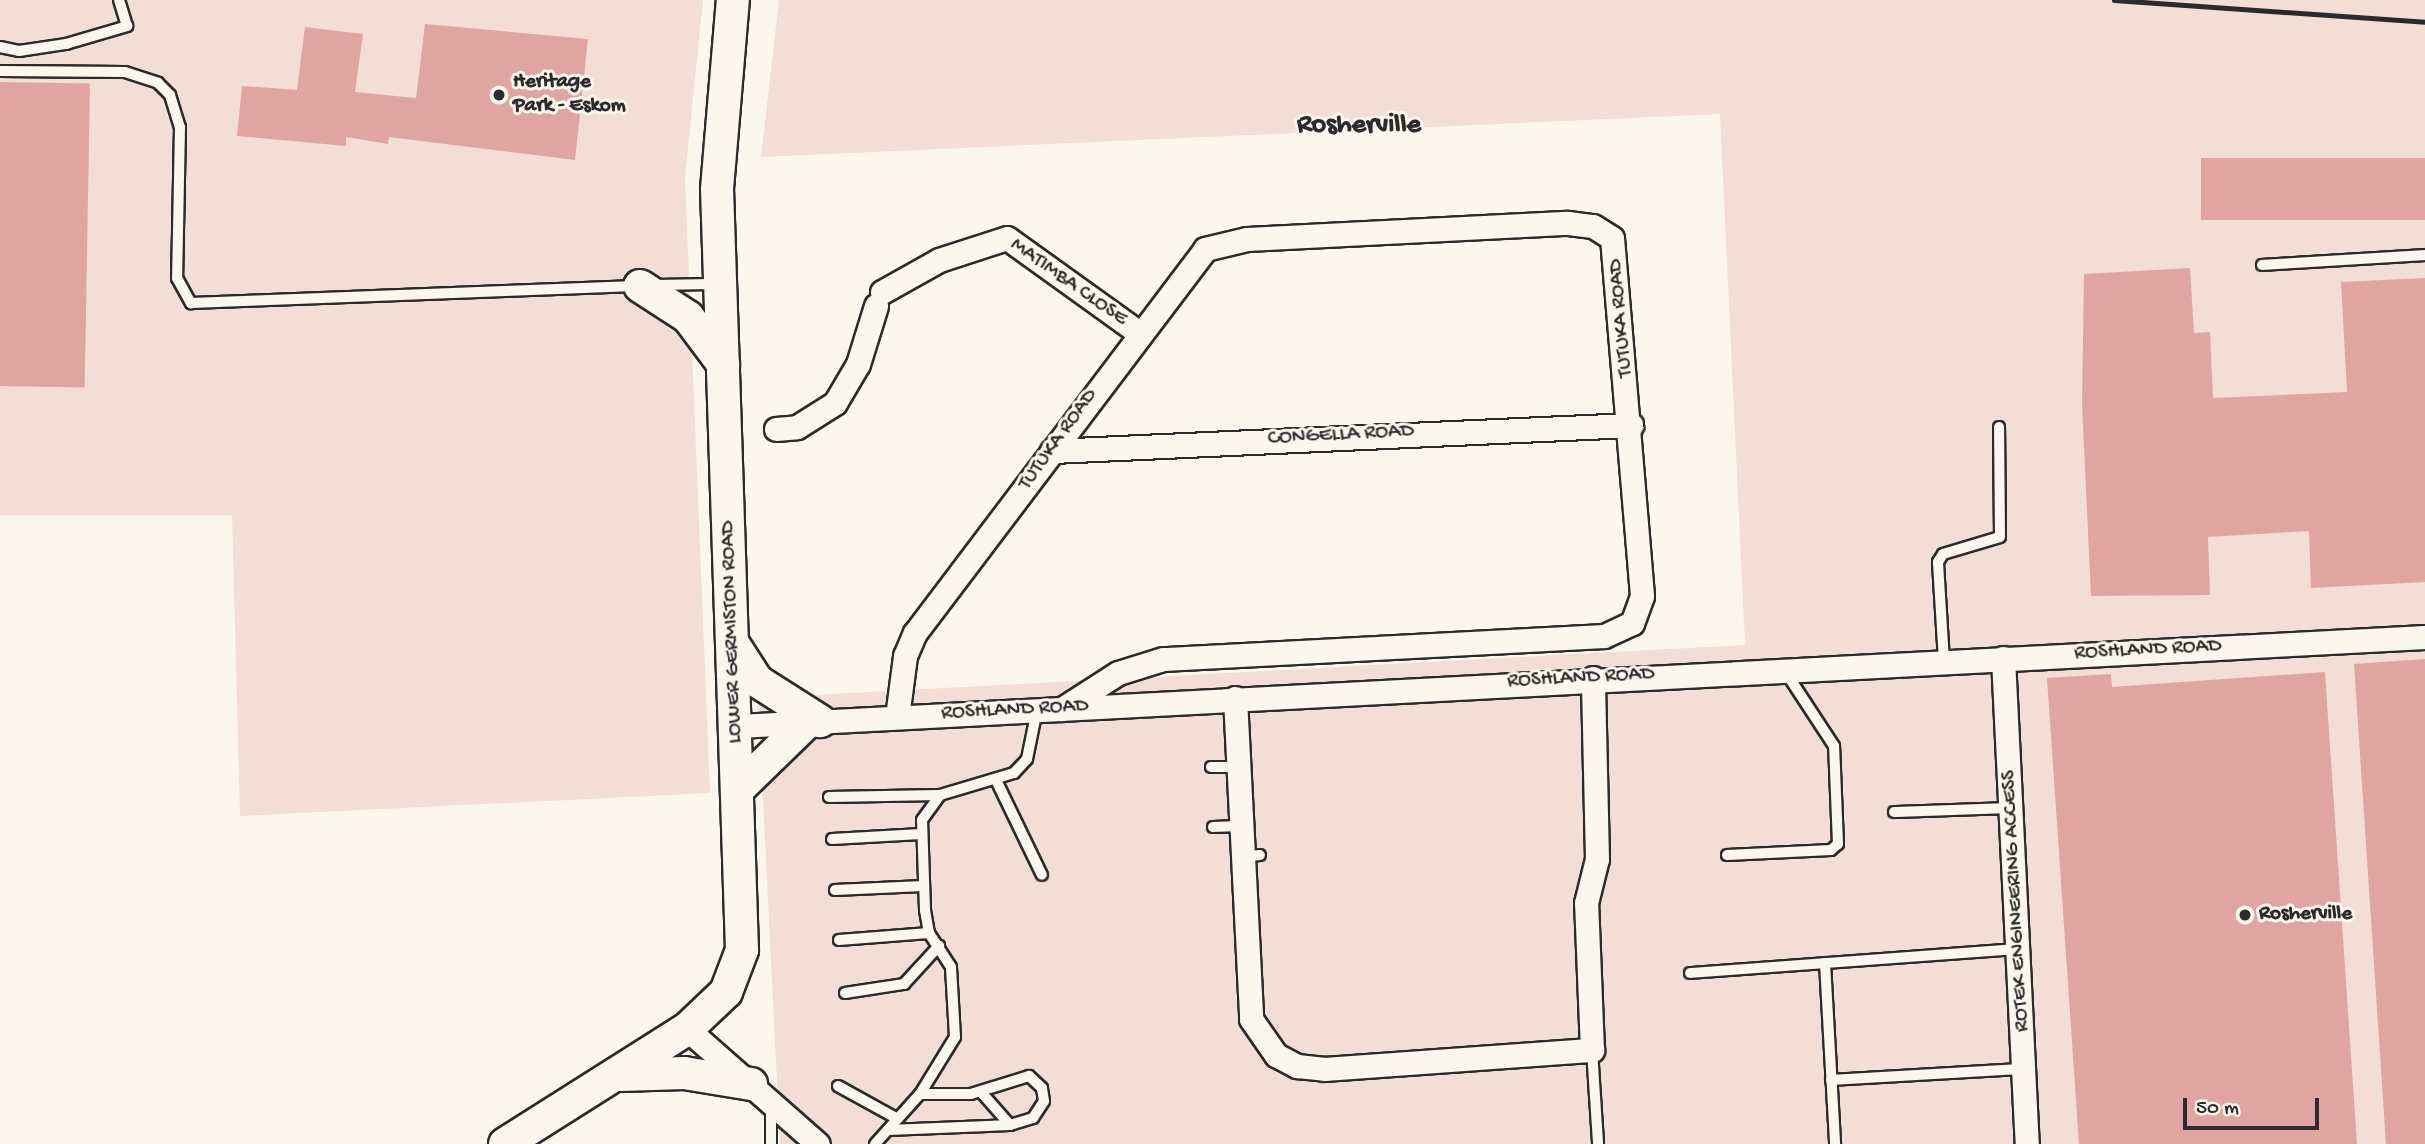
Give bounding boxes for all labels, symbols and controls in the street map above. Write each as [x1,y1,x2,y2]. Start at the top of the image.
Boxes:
place label: Heritage Park - Eskom [513,70,626,120]
marker: Heritage Park - Eskom [491,87,507,103]
district label: Rosherville [1297,109,1421,143]
street label: MATIMBA CLOSE [1005,233,1131,333]
street label: TUTUKA ROAD [1604,258,1640,378]
street label: TUTUKA ROAD [1014,384,1104,496]
street label: CONGELLA ROAD [1267,420,1415,452]
street label: LOWER GERMISTON ROAD [717,520,749,744]
street label: ROSHLAND ROAD [2074,635,2222,667]
street label: ROSHLAND ROAD [1507,663,1655,695]
street label: ROSHLAND ROAD [941,695,1089,727]
street label: ROTEK ENGINEERING ACCESS [1998,770,2036,1032]
place label: Rosherville [2259,902,2352,928]
marker: Rosherville [2237,907,2253,923]
scale bar [2187,1084,2324,1128]
text: 50 m [2196,1097,2239,1122]

